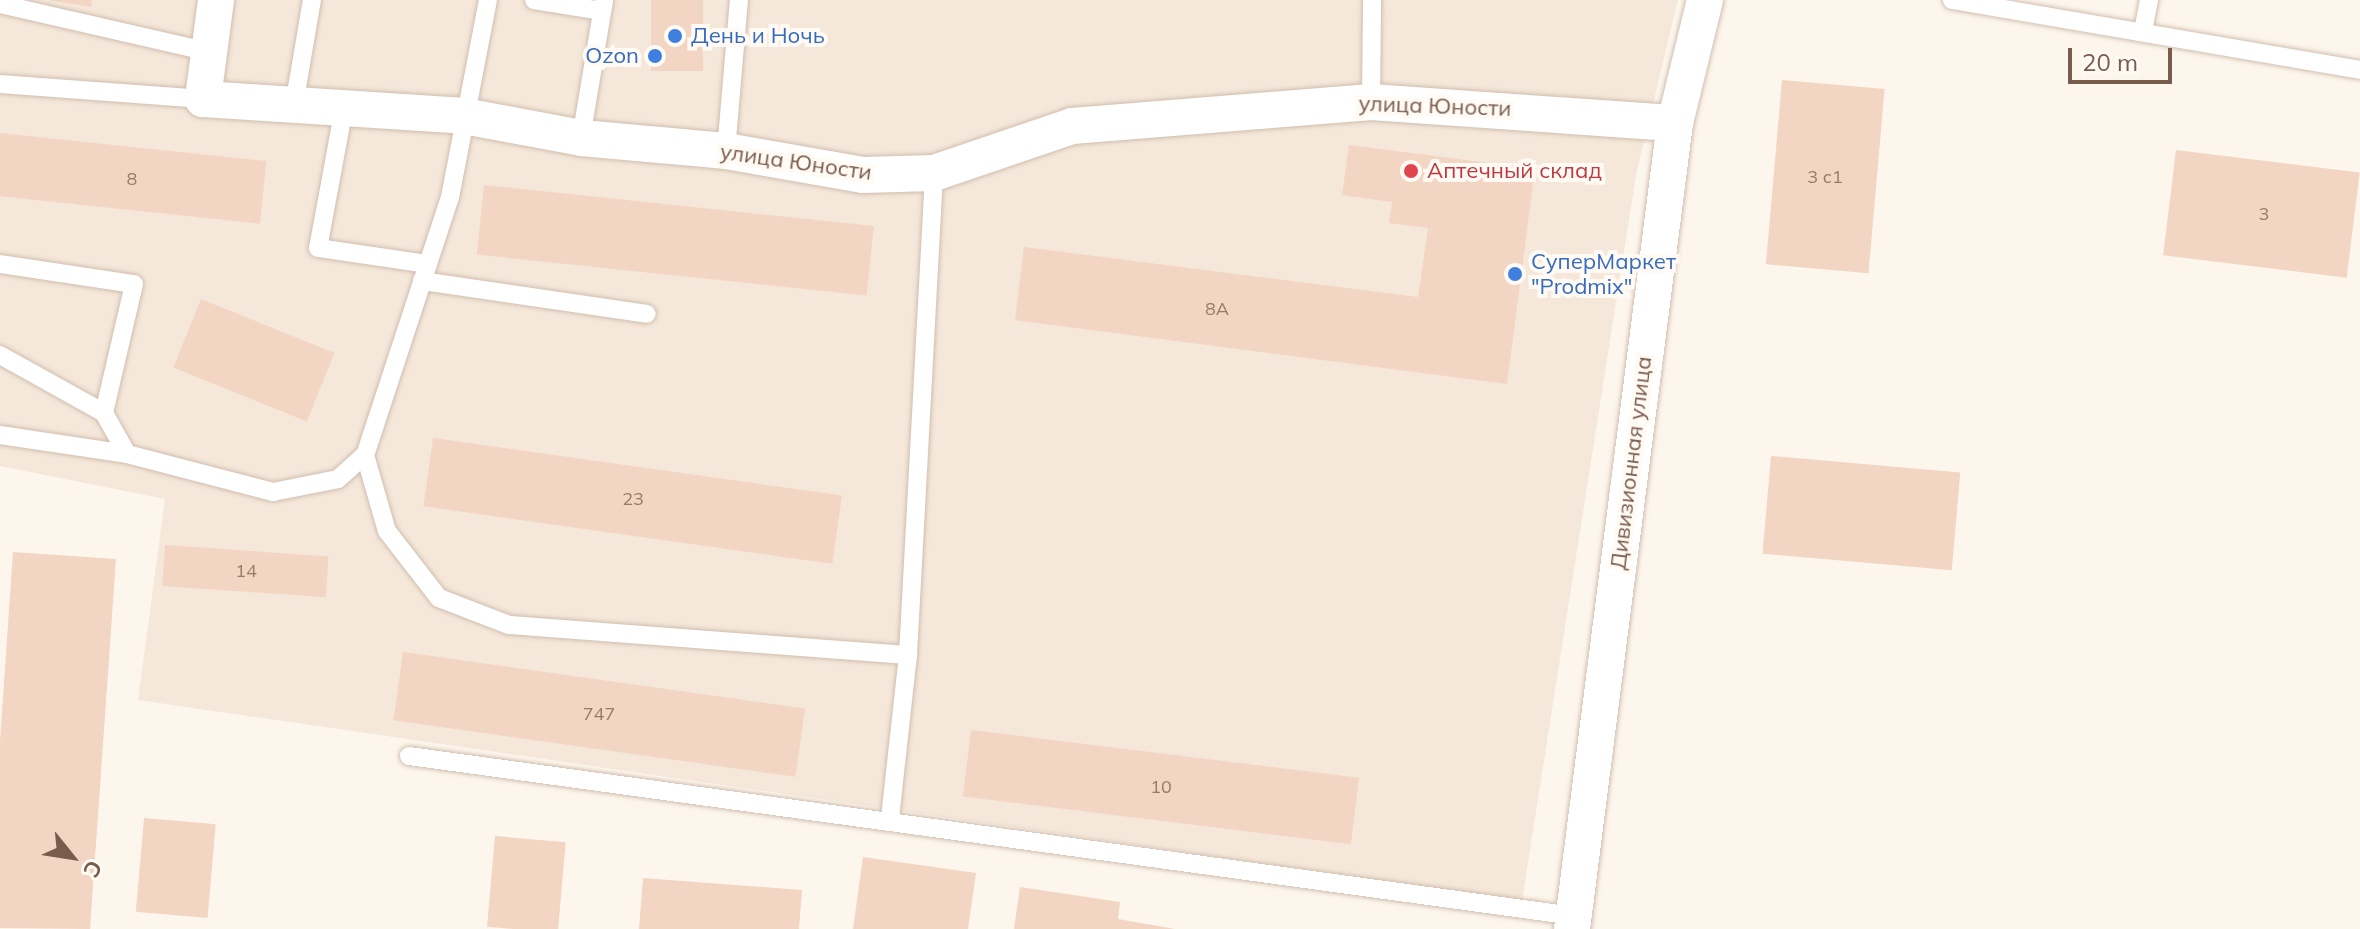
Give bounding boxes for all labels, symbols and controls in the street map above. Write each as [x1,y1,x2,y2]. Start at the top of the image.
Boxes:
place label: День и Ночь [691,23,825,49]
marker: День и Ночь [666,27,684,45]
scale bar [2072,32,2176,82]
place label: Ozon [585,43,639,69]
marker: Ozon [646,47,664,65]
text: 20 m [2082,47,2138,77]
street label: улица Юности [1358,90,1512,122]
street label: улица Юности [718,138,874,186]
place label: Аптечный склад [1427,158,1602,184]
marker: Аптечный склад [1402,162,1420,180]
house number: 3 с1 [1807,166,1843,188]
house number: 8 [127,168,137,190]
house number: 3 [2259,203,2269,225]
place label: СуперМаркет "Prodmix" [1531,248,1676,300]
marker: СуперМаркет "Prodmix" [1506,265,1524,283]
house number: 8А [1205,298,1229,320]
street label: Дивизионная улица [1605,355,1657,571]
house number: 23 [622,488,644,510]
house number: 14 [235,560,257,582]
house number: 747 [583,703,615,725]
house number: 10 [1150,776,1172,798]
north arrow [32,817,112,897]
text: С [77,855,109,883]

